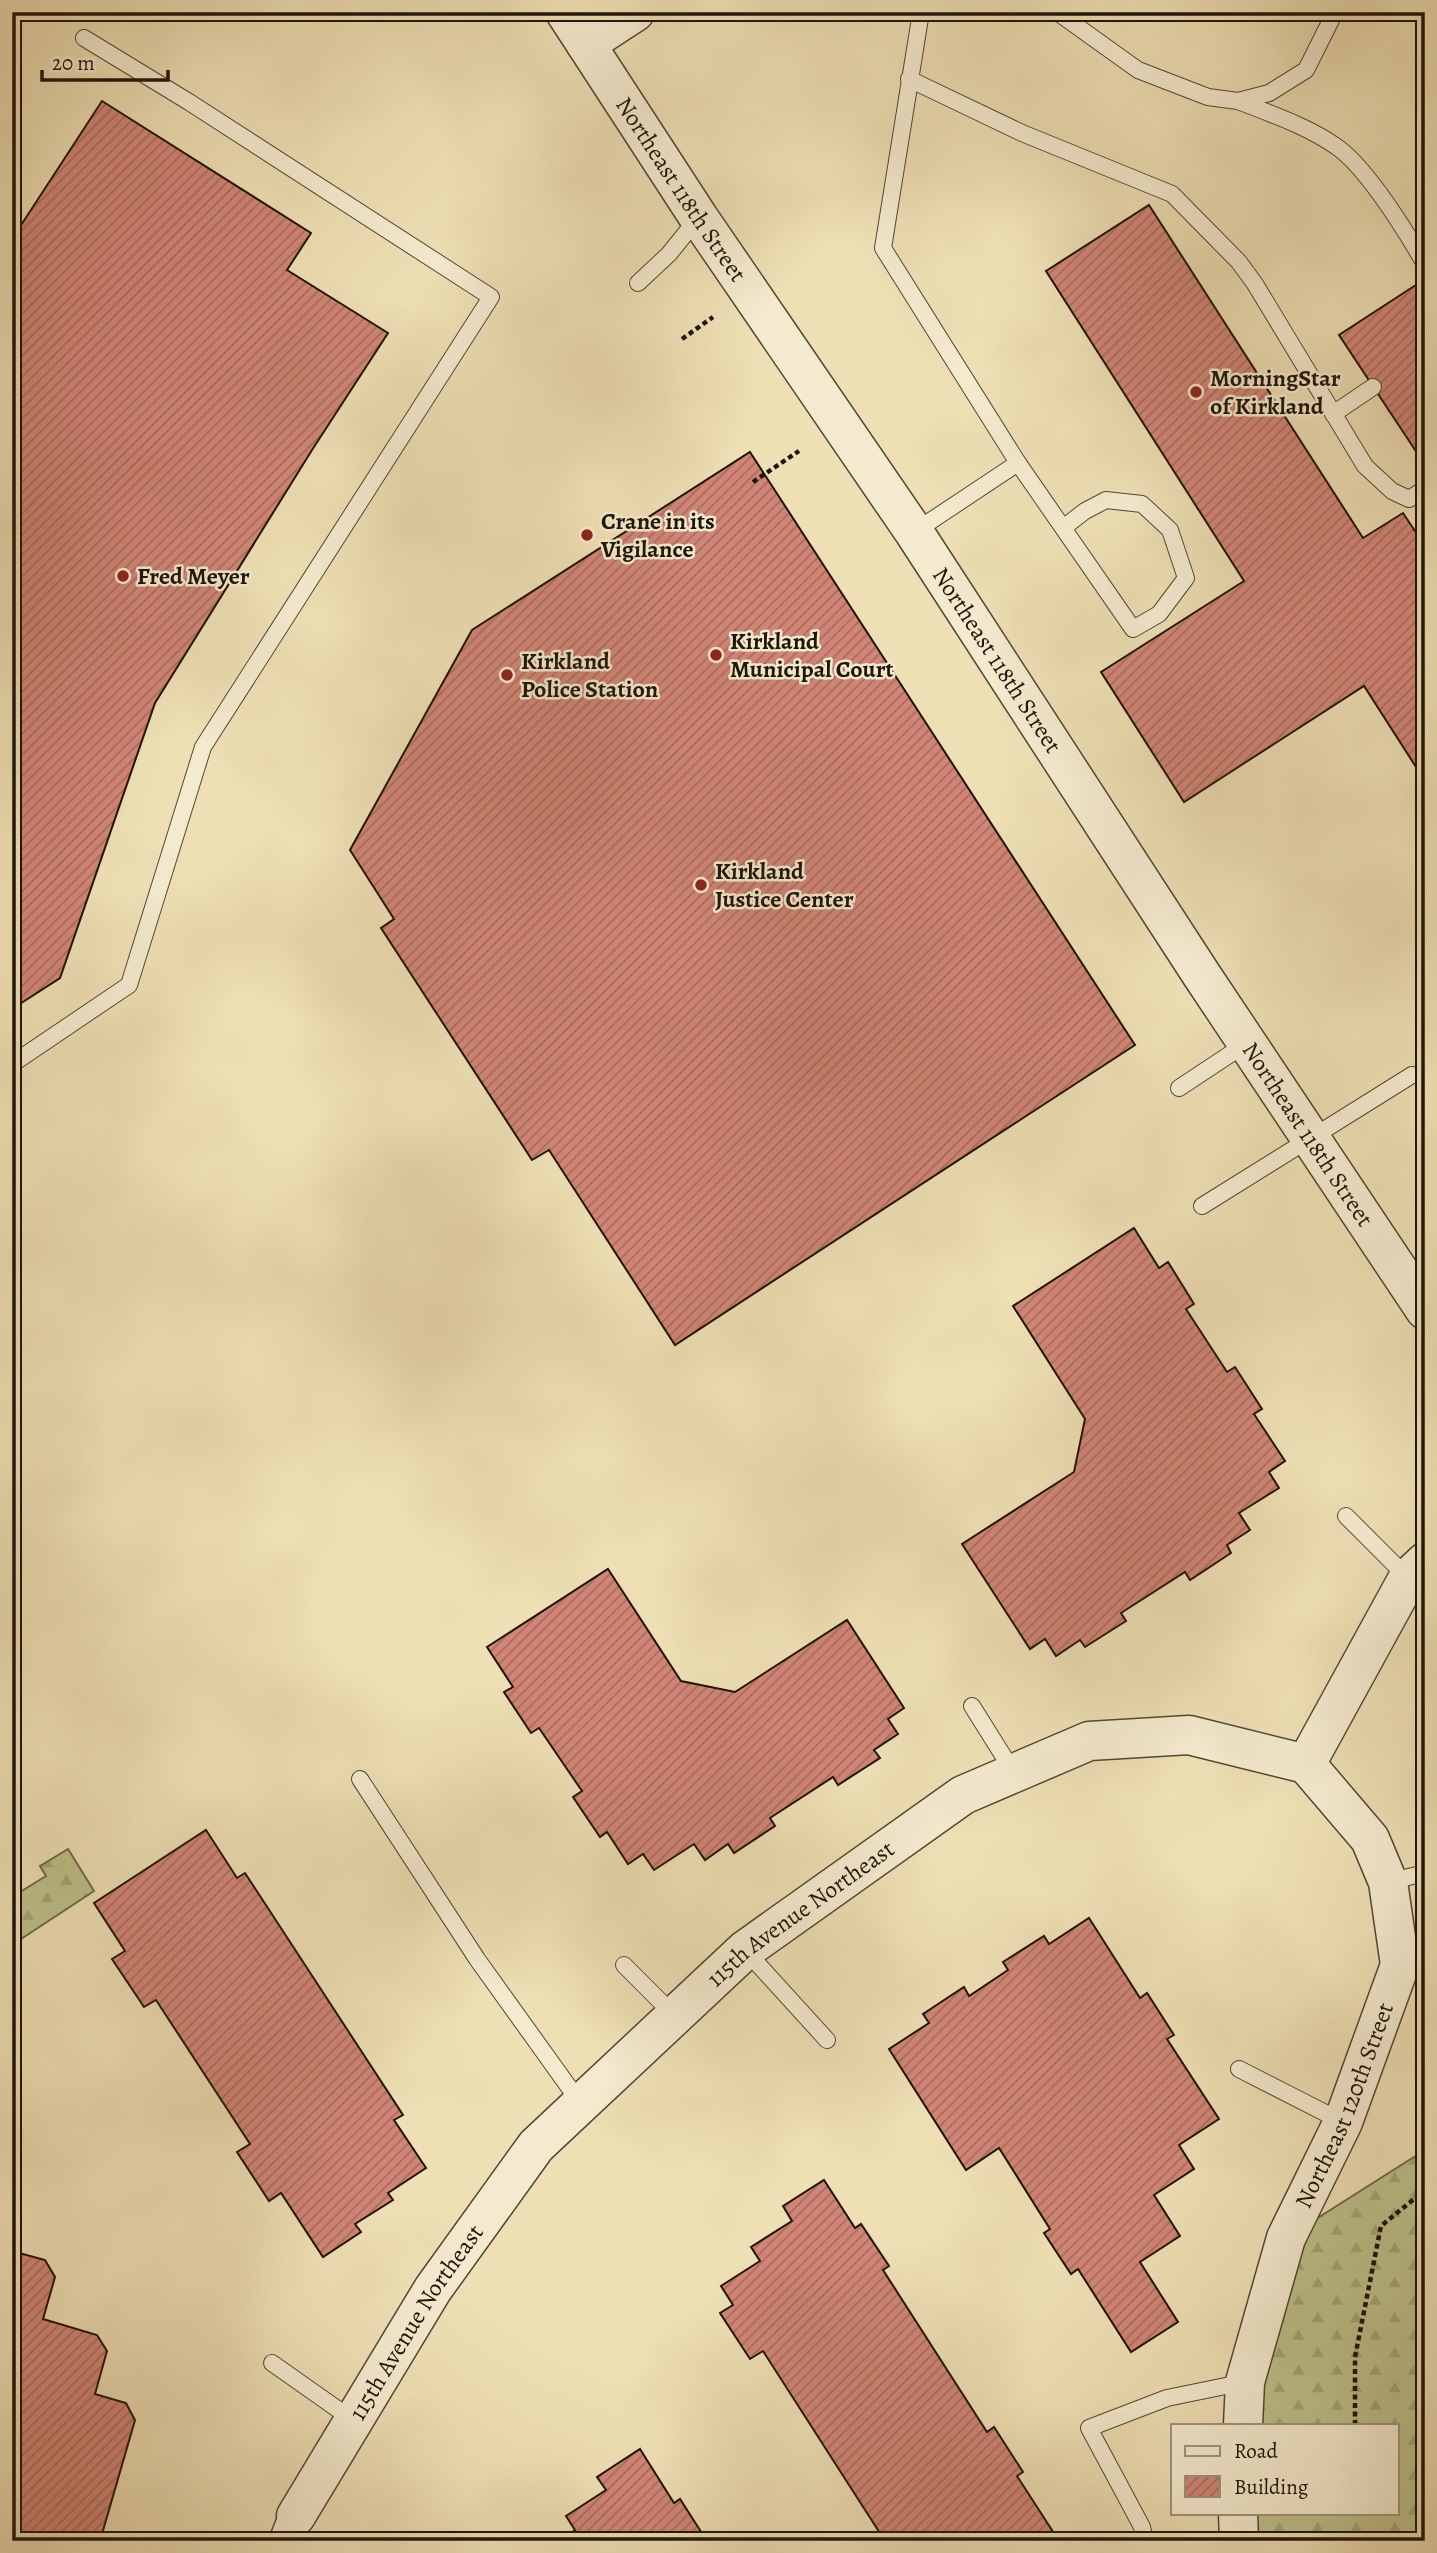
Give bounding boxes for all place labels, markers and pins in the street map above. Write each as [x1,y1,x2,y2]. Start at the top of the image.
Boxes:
place label: MorningStar of Kirkland [1210,362,1341,422]
marker: MorningStar of Kirkland [1188,384,1204,400]
place label: Crane in its Vigilance [600,505,715,565]
marker: Crane in its Vigilance [579,527,595,543]
place label: Fred Meyer [137,560,250,592]
marker: Fred Meyer [115,568,131,584]
place label: Kirkland Municipal Court [730,625,893,685]
place label: Kirkland Police Station [521,645,659,705]
marker: Kirkland Municipal Court [708,647,724,663]
marker: Kirkland Police Station [499,667,515,683]
place label: Kirkland Justice Center [715,855,854,915]
marker: Kirkland Justice Center [693,877,709,893]

